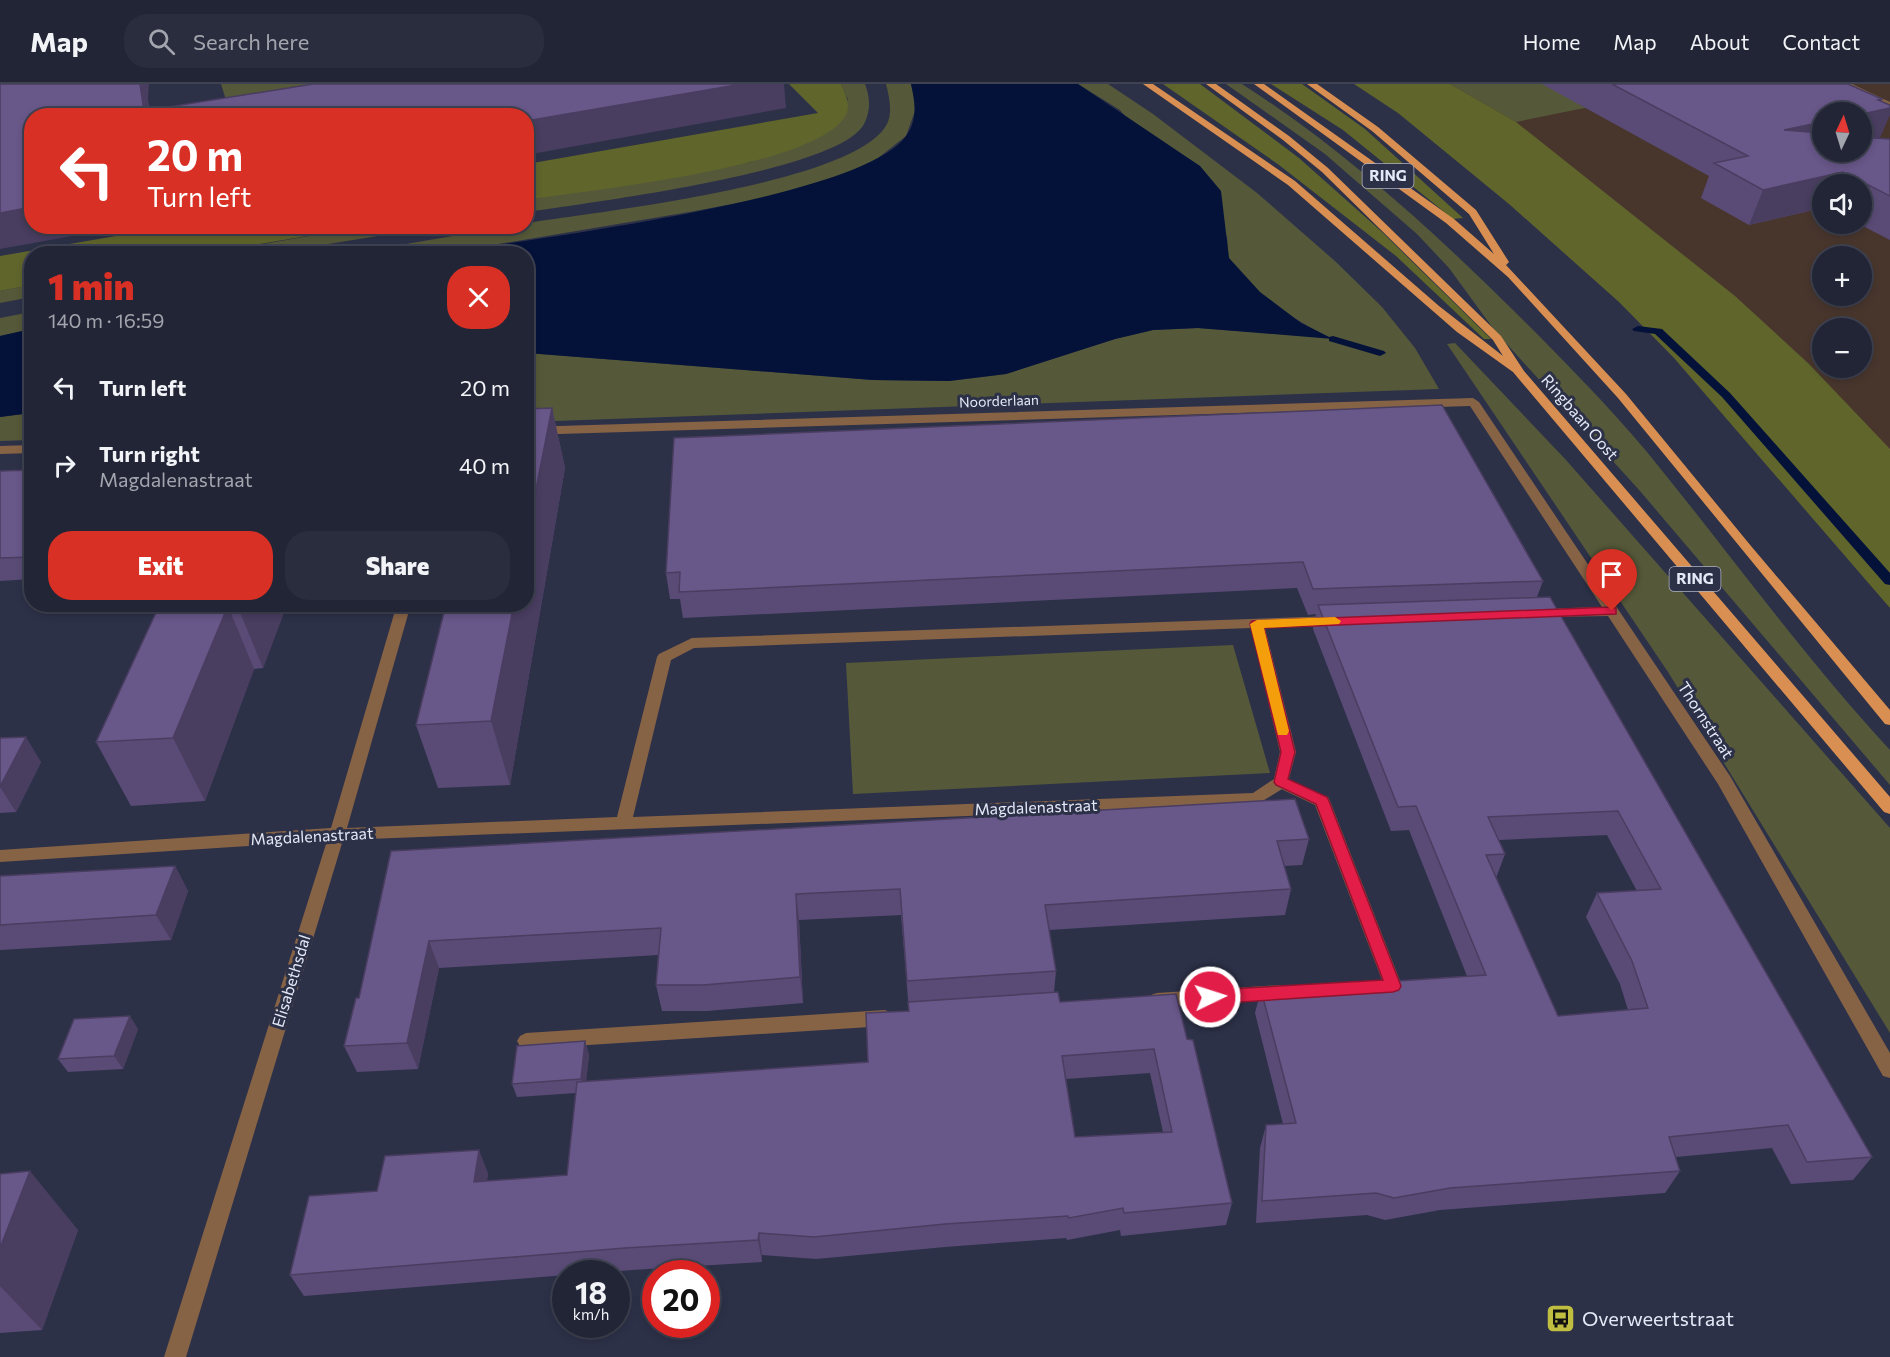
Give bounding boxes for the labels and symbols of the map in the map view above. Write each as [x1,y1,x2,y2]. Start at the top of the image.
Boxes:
north arrow [1812,102,1872,162]
road number: RING [1362,164,1414,188]
street label: Ringbaan Oost [1538,370,1623,464]
street label: Noorderlaan [959,391,1039,410]
pin [1586,549,1637,611]
road number: RING [1670,567,1720,591]
street label: Thornstraat [1675,678,1739,762]
street label: Magdalenastraat [974,795,1098,818]
street label: Magdalenastraat [250,823,374,848]
street label: Elisabethsdal [267,932,314,1029]
position arrow [1178,965,1242,1029]
speed limit sign: 20 [642,1260,720,1338]
bus stop icon: Overweertstraat [1545,1303,1577,1335]
place label: Overweertstraat [1582,1306,1734,1330]

